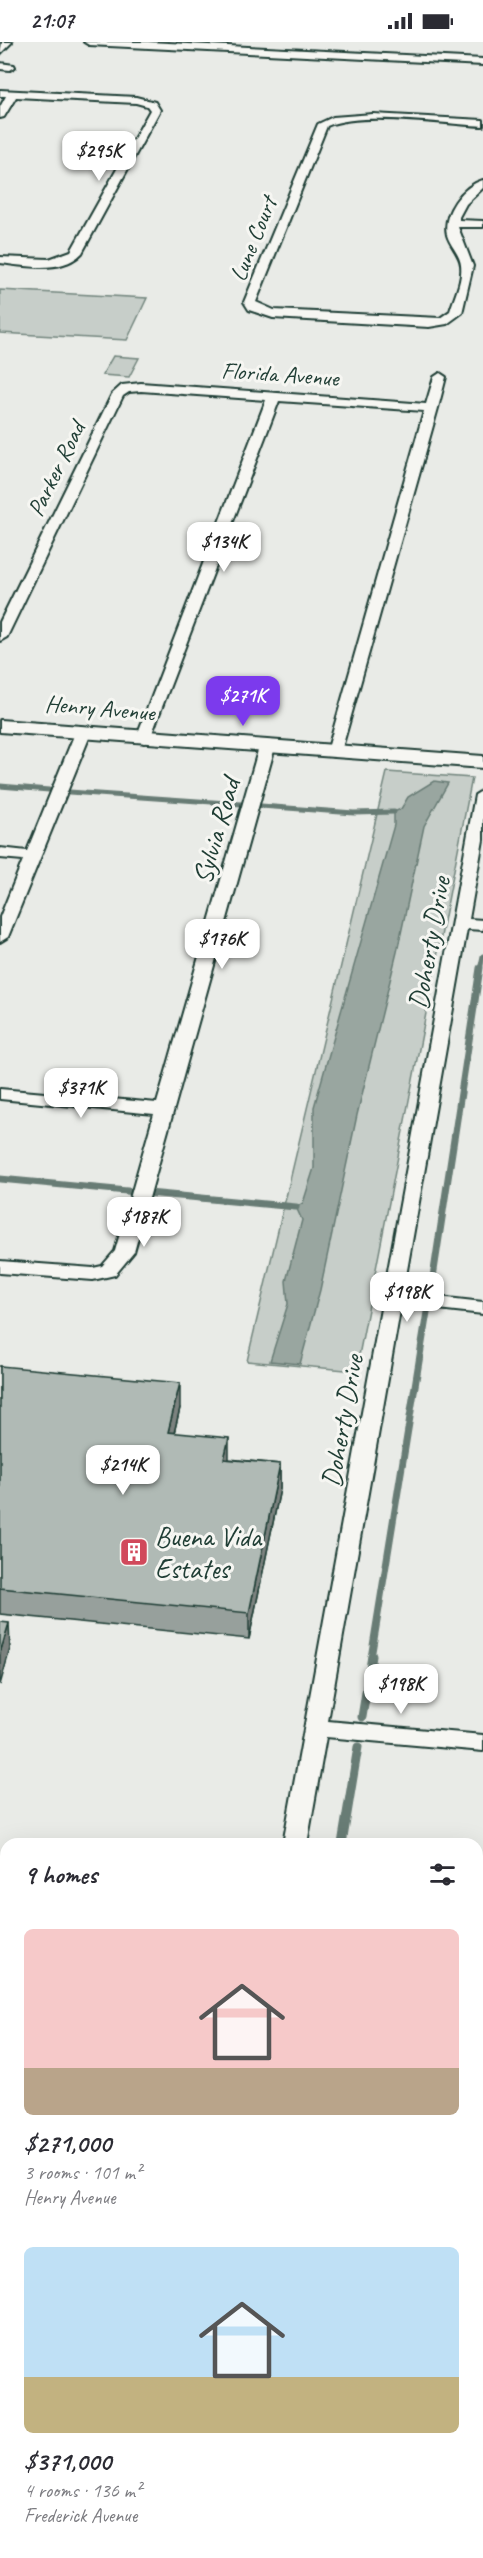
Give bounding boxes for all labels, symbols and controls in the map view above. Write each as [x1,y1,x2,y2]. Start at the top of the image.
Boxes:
text: 21:07 [30,7,74,35]
pin: $295K [57,131,141,182]
text: $295K [76,138,122,163]
street label: Lune Court [223,190,285,285]
street label: Florida Avenue [220,355,342,393]
street label: Parker Road [20,414,93,521]
pin: $134K [182,522,266,573]
text: $134K [201,529,247,554]
pin: $271K [201,676,285,727]
text: $271K [220,683,266,708]
street label: Henry Avenue [44,688,158,728]
street label: Sylvia Road [184,770,249,888]
street label: Doherty Drive [400,872,458,1012]
pin: $176K [180,919,264,970]
text: $176K [199,926,245,951]
pin: $371K [39,1068,123,1119]
text: $371K [58,1075,104,1100]
pin: $187K [102,1197,186,1248]
text: $187K [121,1204,167,1229]
pin: $198K [365,1272,449,1323]
text: $198K [384,1279,430,1304]
street label: Doherty Drive [313,1350,371,1490]
pin: $214K [81,1445,165,1496]
text: $214K [100,1452,146,1477]
place label: Buena Vida Estates [155,1519,263,1586]
building icon: Buena Vida Estates [118,1536,150,1568]
pin: $198K [359,1664,443,1715]
text: $198K [378,1671,424,1696]
text: 9 homes [24,1858,97,1891]
icon: filters [426,1858,459,1891]
icon: home [188,1968,296,2076]
text: $271,000 [24,2127,111,2160]
text: 3 rooms · 101 m² [24,2160,141,2185]
text: Henry Avenue [24,2185,116,2210]
icon: home [188,2286,296,2394]
text: $371,000 [24,2445,111,2478]
text: 4 rooms · 136 m² [24,2478,141,2503]
text: Frederick Avenue [24,2503,137,2528]

